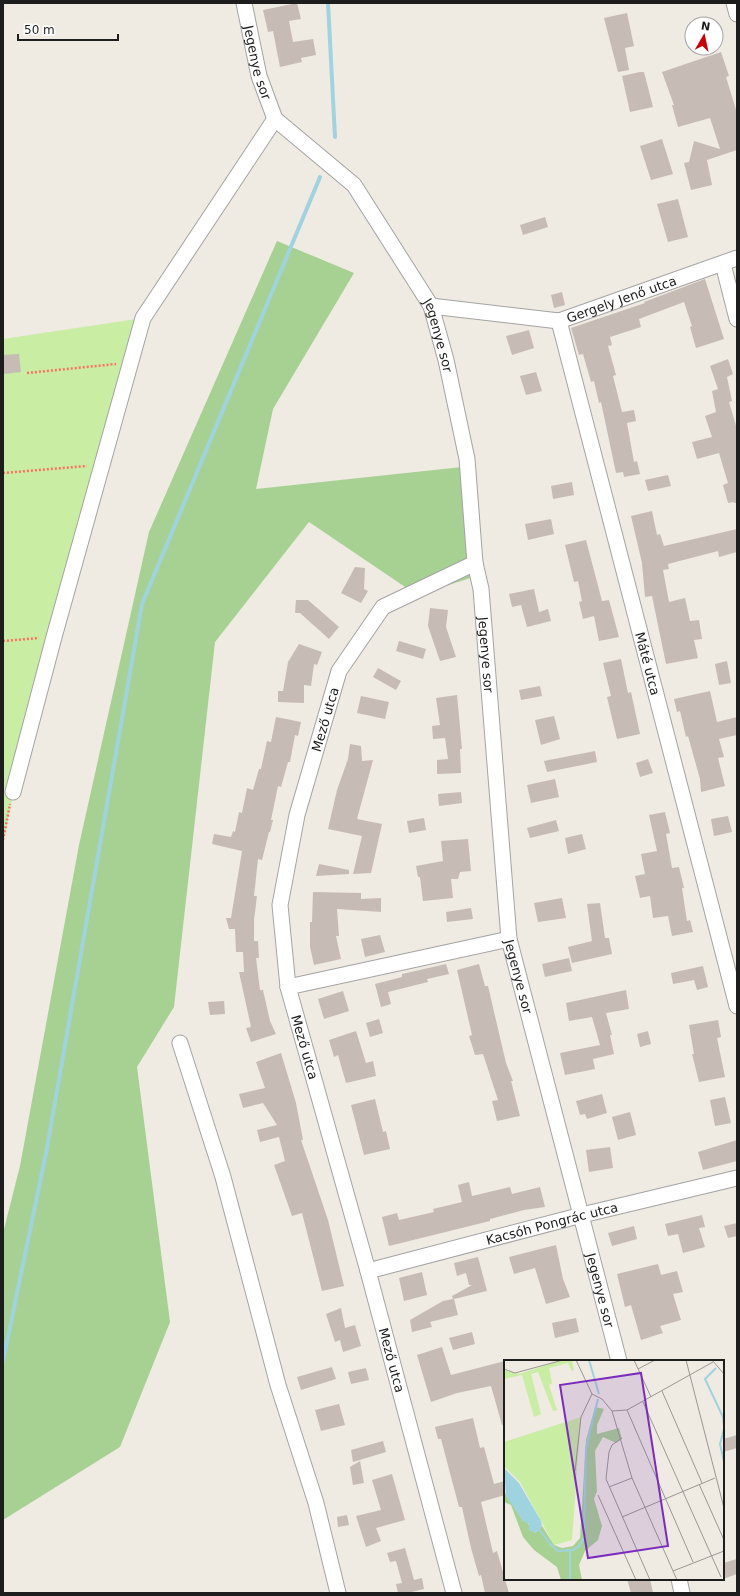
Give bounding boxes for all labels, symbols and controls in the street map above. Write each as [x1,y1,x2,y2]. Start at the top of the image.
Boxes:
scale bar [18,16,118,42]
north arrow [684,16,724,56]
text: N [700,19,711,34]
text: 50 m [24,23,55,37]
street label: Jegenye sor [241,23,274,102]
street label: Gergely Jenő utca [564,273,679,326]
street label: Jegenye sor [419,295,456,374]
street label: Jegenye sor [475,615,496,694]
street label: Máté utca [632,630,663,697]
street label: Mező utca [309,685,342,754]
street label: Jegenye sor [501,937,535,1016]
street label: Mező utca [288,1013,321,1081]
street label: Kacsóh Pongrác utca [484,1200,619,1248]
street label: Jegenye sor [583,1250,617,1330]
street label: Mező utca [376,1326,407,1394]
inset map [504,1360,724,1580]

